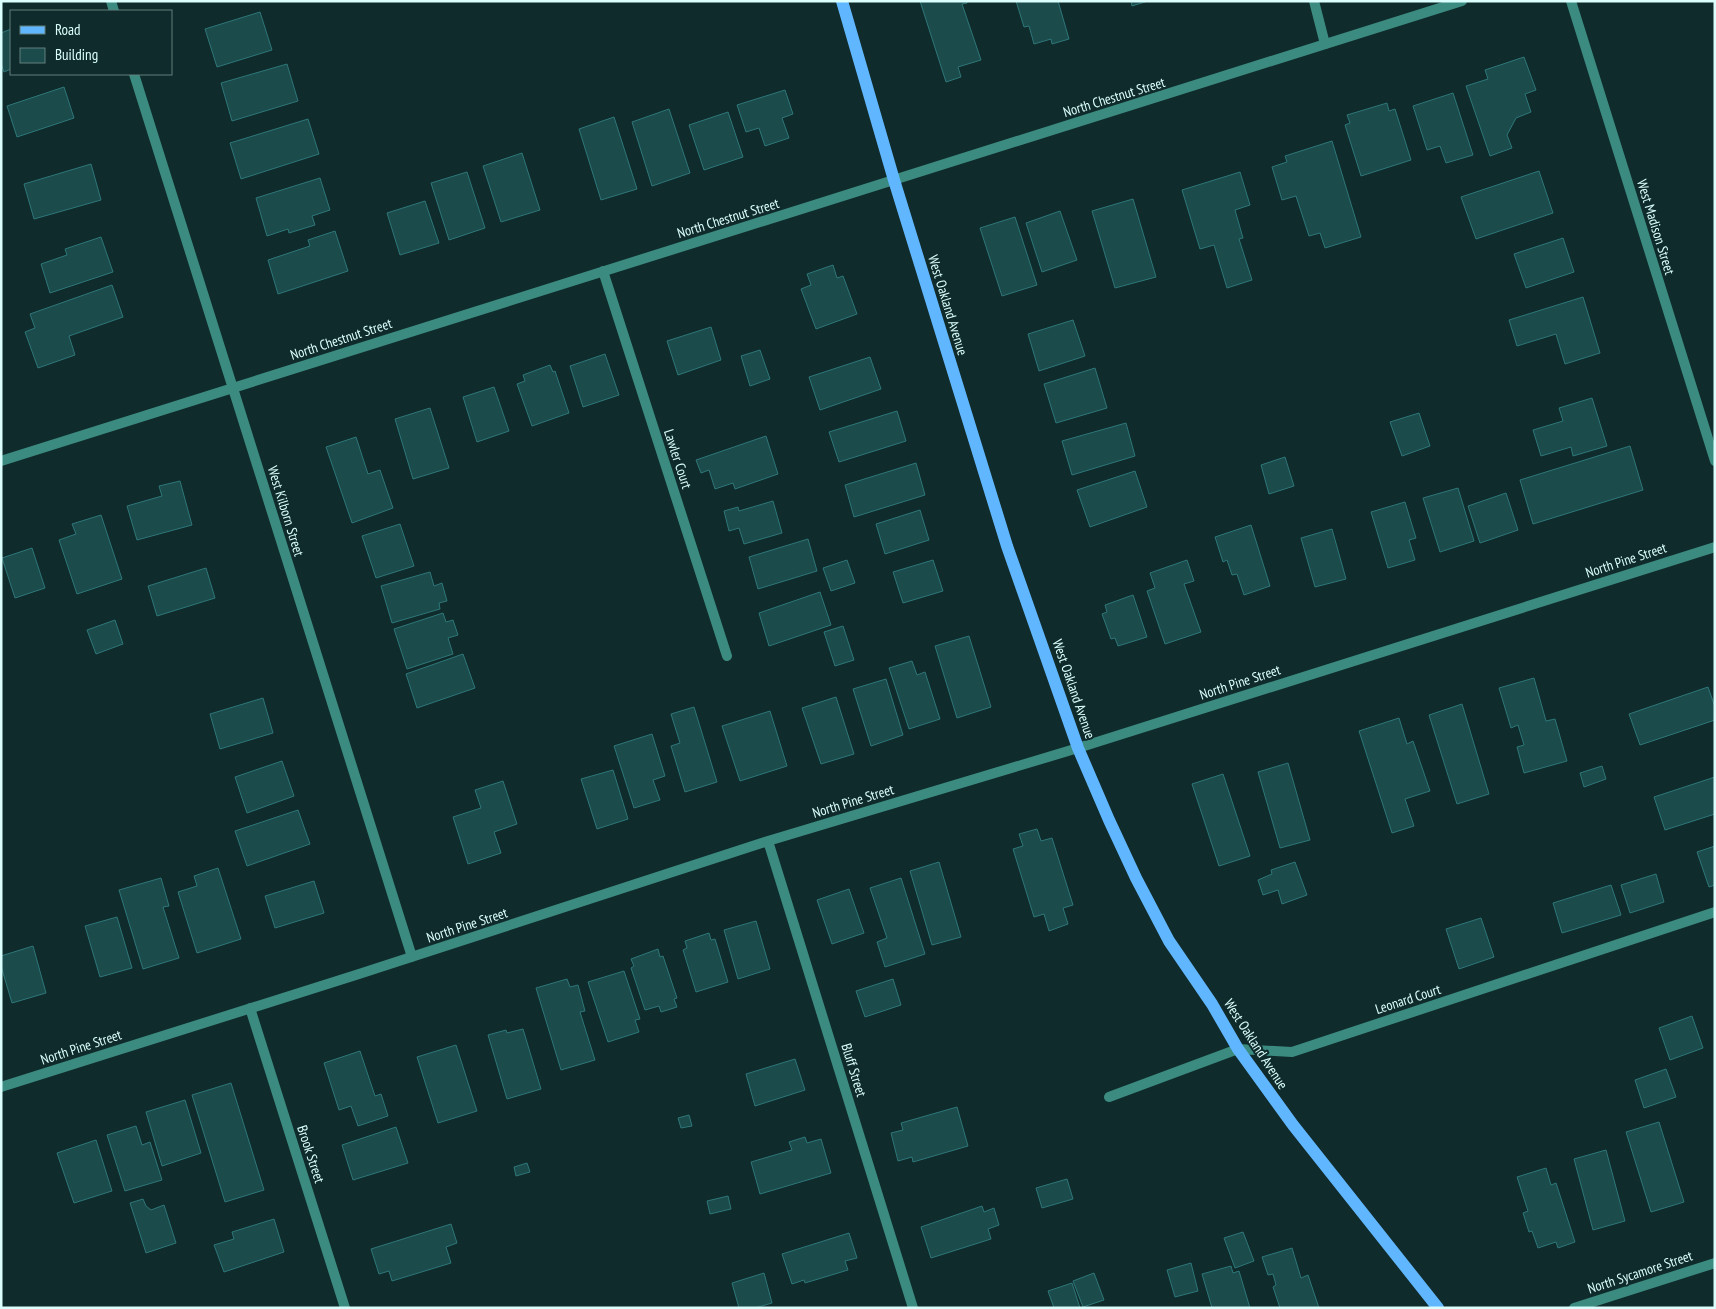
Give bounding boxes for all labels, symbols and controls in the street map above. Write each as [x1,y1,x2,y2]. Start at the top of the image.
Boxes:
legend [10,10,172,75]
text: Road [55,20,81,39]
text: Building [55,45,98,64]
street label: North Chestnut Street [1061,73,1167,121]
street label: West Madison Street [1633,177,1679,277]
street label: North Chestnut Street [675,194,781,242]
street label: West Oakland Avenue [924,253,972,358]
street label: North Chestnut Street [288,314,394,364]
street label: Lawler Court [660,427,696,491]
street label: West Kilborn Street [264,464,308,558]
street label: North Pine Street [1583,538,1669,582]
street label: West Oakland Avenue [1049,637,1100,741]
street label: North Pine Street [1197,660,1283,704]
street label: North Pine Street [810,780,896,822]
street label: North Pine Street [424,903,510,947]
street label: Leonard Court [1373,980,1443,1018]
street label: West Oakland Avenue [1220,995,1292,1093]
street label: North Pine Street [38,1025,124,1069]
street label: Bluff Street [837,1041,871,1099]
street label: Brook Street [293,1123,329,1185]
street label: North Sycamore Street [1585,1247,1695,1297]

